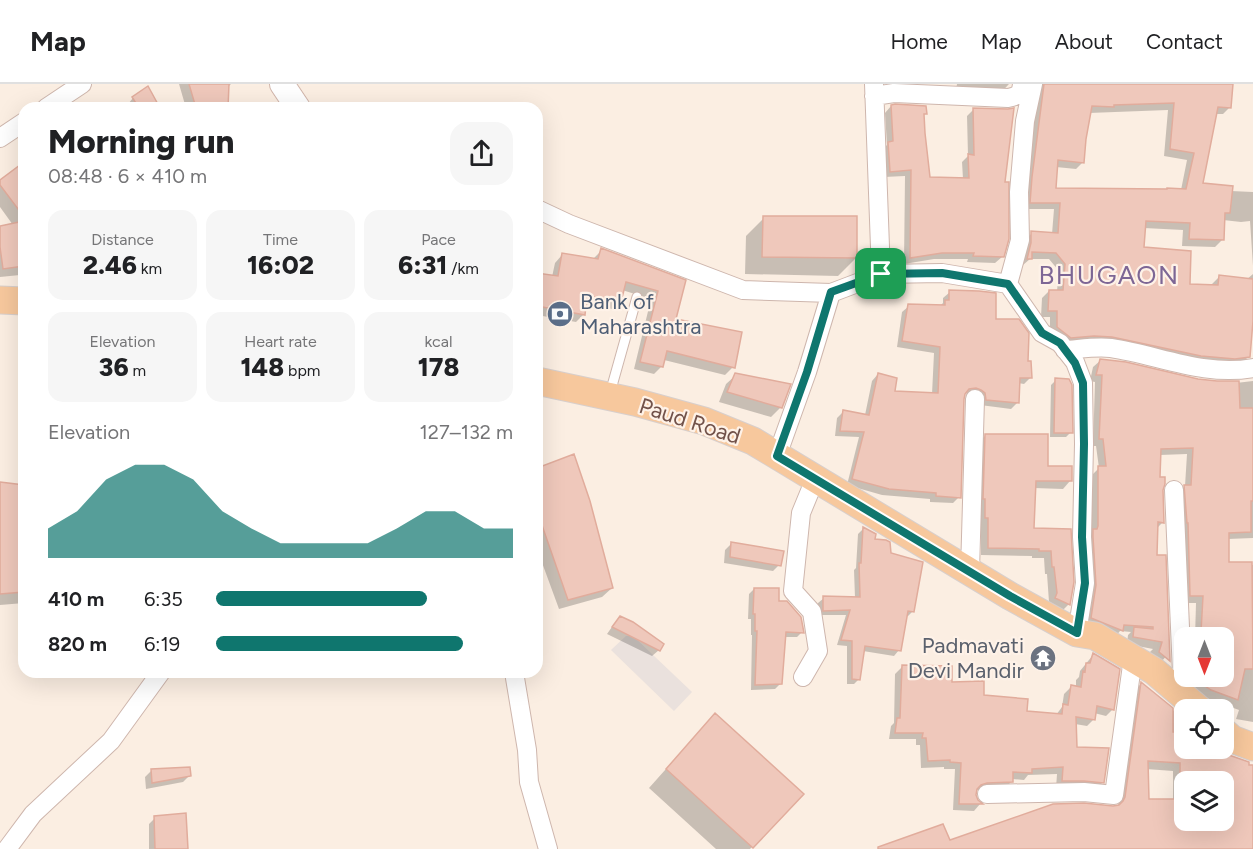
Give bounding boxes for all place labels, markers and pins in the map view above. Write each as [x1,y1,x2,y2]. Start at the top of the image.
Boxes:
pin [855,248,906,299]
place label: Bank of Maharashtra [580,288,701,340]
bank icon: Bank of Maharashtra [545,299,575,329]
place label: Padmavati Devi Mandir [908,632,1025,684]
temple icon: Padmavati Devi Mandir [1028,643,1058,673]

